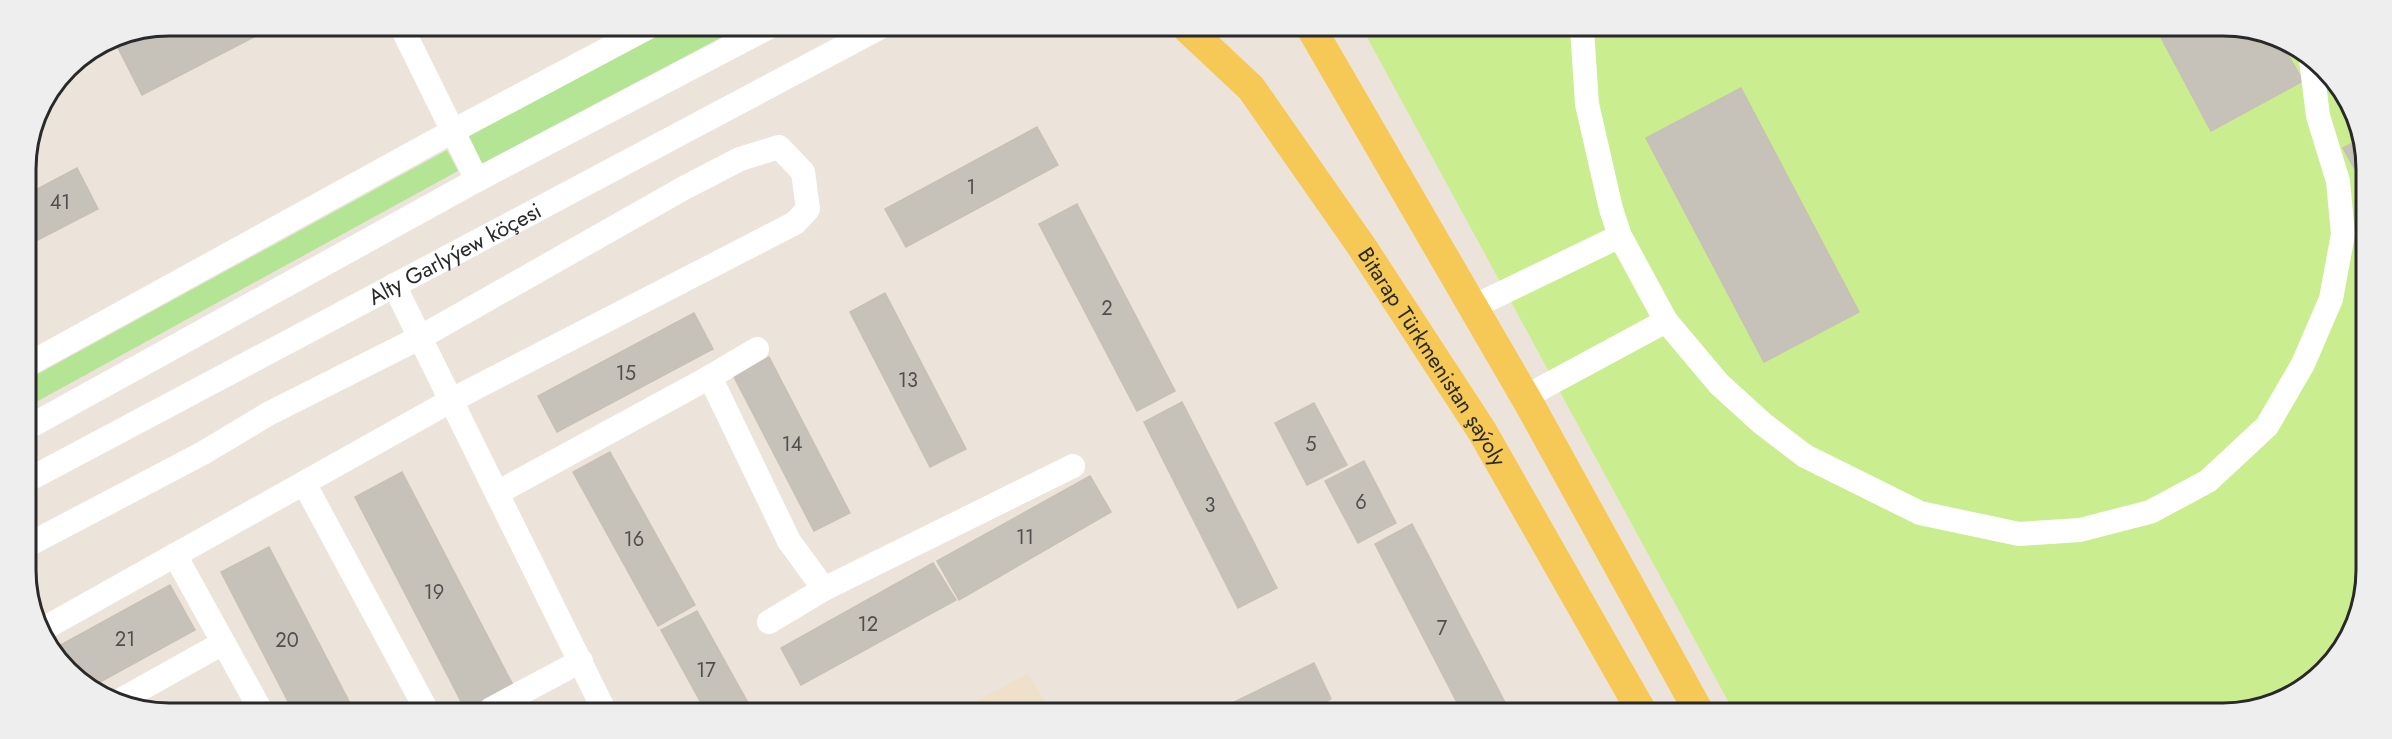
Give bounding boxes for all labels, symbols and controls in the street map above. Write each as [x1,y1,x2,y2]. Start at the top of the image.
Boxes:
house number: 1 [967,173,976,202]
house number: 41 [50,188,70,217]
street label: Alty Garlyýew köçesi [362,194,547,313]
street label: Bitarap Türkmenistan şaýoly [1350,241,1515,472]
house number: 2 [1101,294,1113,323]
house number: 15 [616,359,636,388]
house number: 13 [898,366,918,395]
house number: 14 [782,430,803,459]
house number: 5 [1305,430,1317,459]
house number: 6 [1355,488,1367,517]
house number: 3 [1205,491,1216,520]
house number: 11 [1016,523,1034,552]
house number: 16 [624,525,644,554]
house number: 19 [424,578,444,607]
house number: 12 [858,610,878,639]
house number: 7 [1437,614,1448,643]
house number: 21 [115,625,135,654]
house number: 20 [275,626,299,655]
house number: 17 [696,656,716,685]

